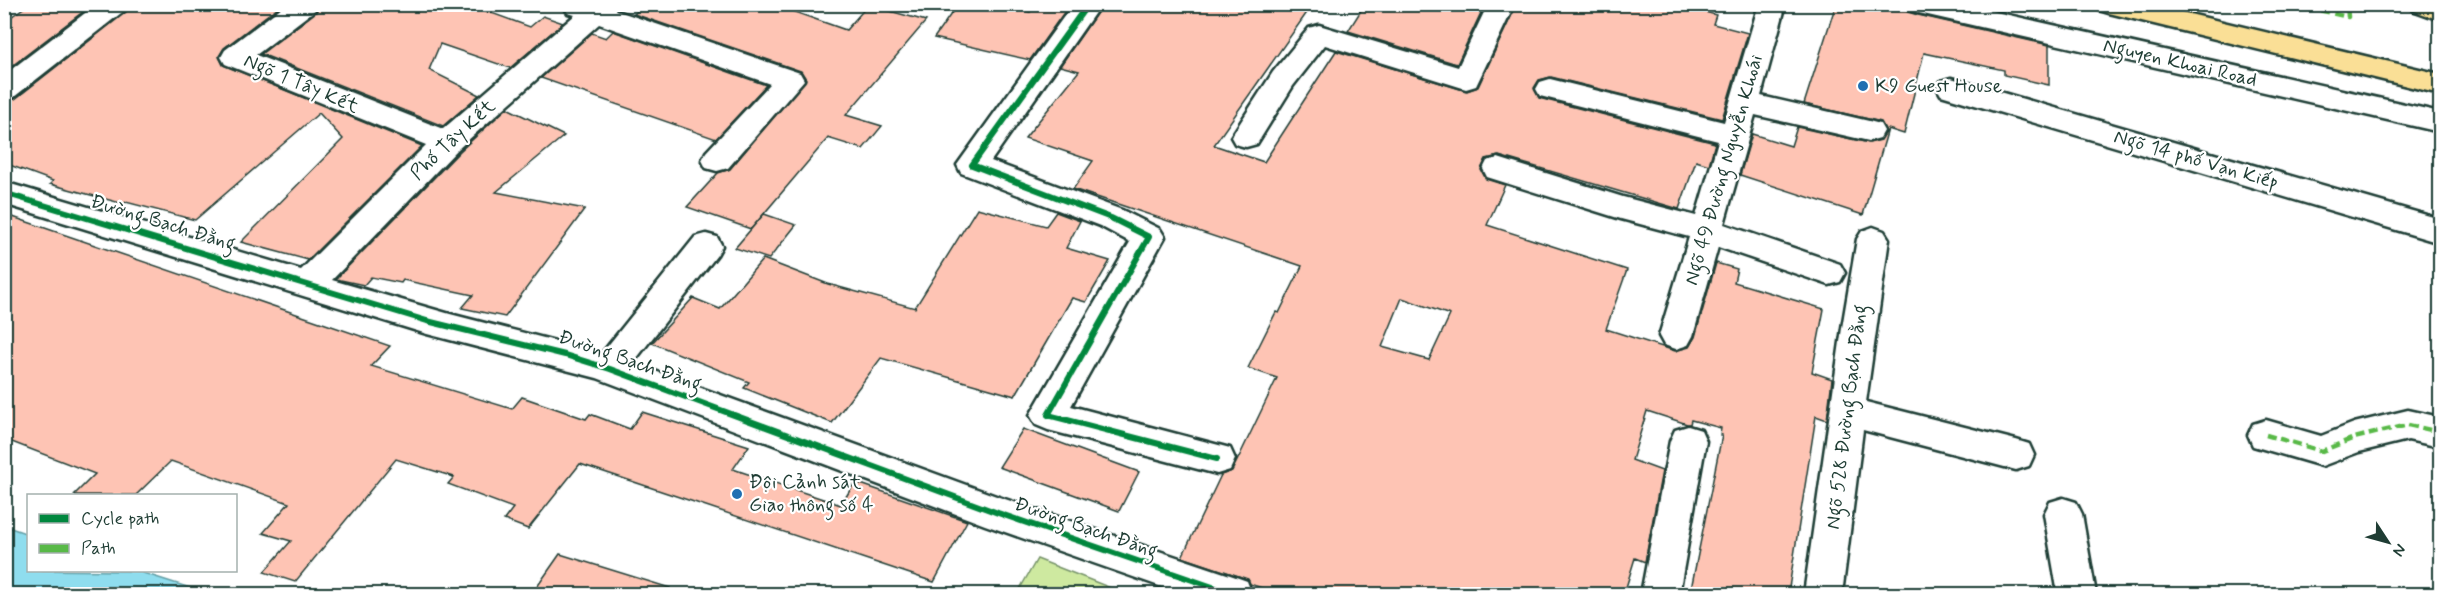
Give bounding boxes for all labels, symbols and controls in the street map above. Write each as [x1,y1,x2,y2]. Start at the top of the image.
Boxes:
street label: Nguyen Khoai Road [2100,32,2260,96]
street label: Ngõ 1 Tây Kết [239,48,363,122]
street label: Ngõ 49 Đường Nguyễn Khoái [1678,52,1772,289]
place label: K9 Guest House [1875,73,2002,100]
marker: K9 Guest House [1856,79,1870,93]
street label: Phố Tây Kết [405,93,502,186]
street label: Ngõ 14 phố Vạn Kiếp [2110,124,2282,198]
street label: Đường Bạch Đằng [87,188,239,260]
street label: Ngõ 528 Đường Bạch Đằng [1820,303,1876,531]
street label: Đường Bạch Đằng [554,324,705,400]
place label: Đội Cảnh sát Giao thông số 4 [749,469,874,521]
marker: Đội Cảnh sát Giao thông số 4 [730,487,744,501]
street label: Đường Bạch Đằng [1010,491,1161,567]
legend [27,494,237,572]
text: Cycle path [81,507,159,531]
north arrow [2358,512,2418,572]
text: Path [81,537,116,561]
text: N [2387,539,2411,560]

